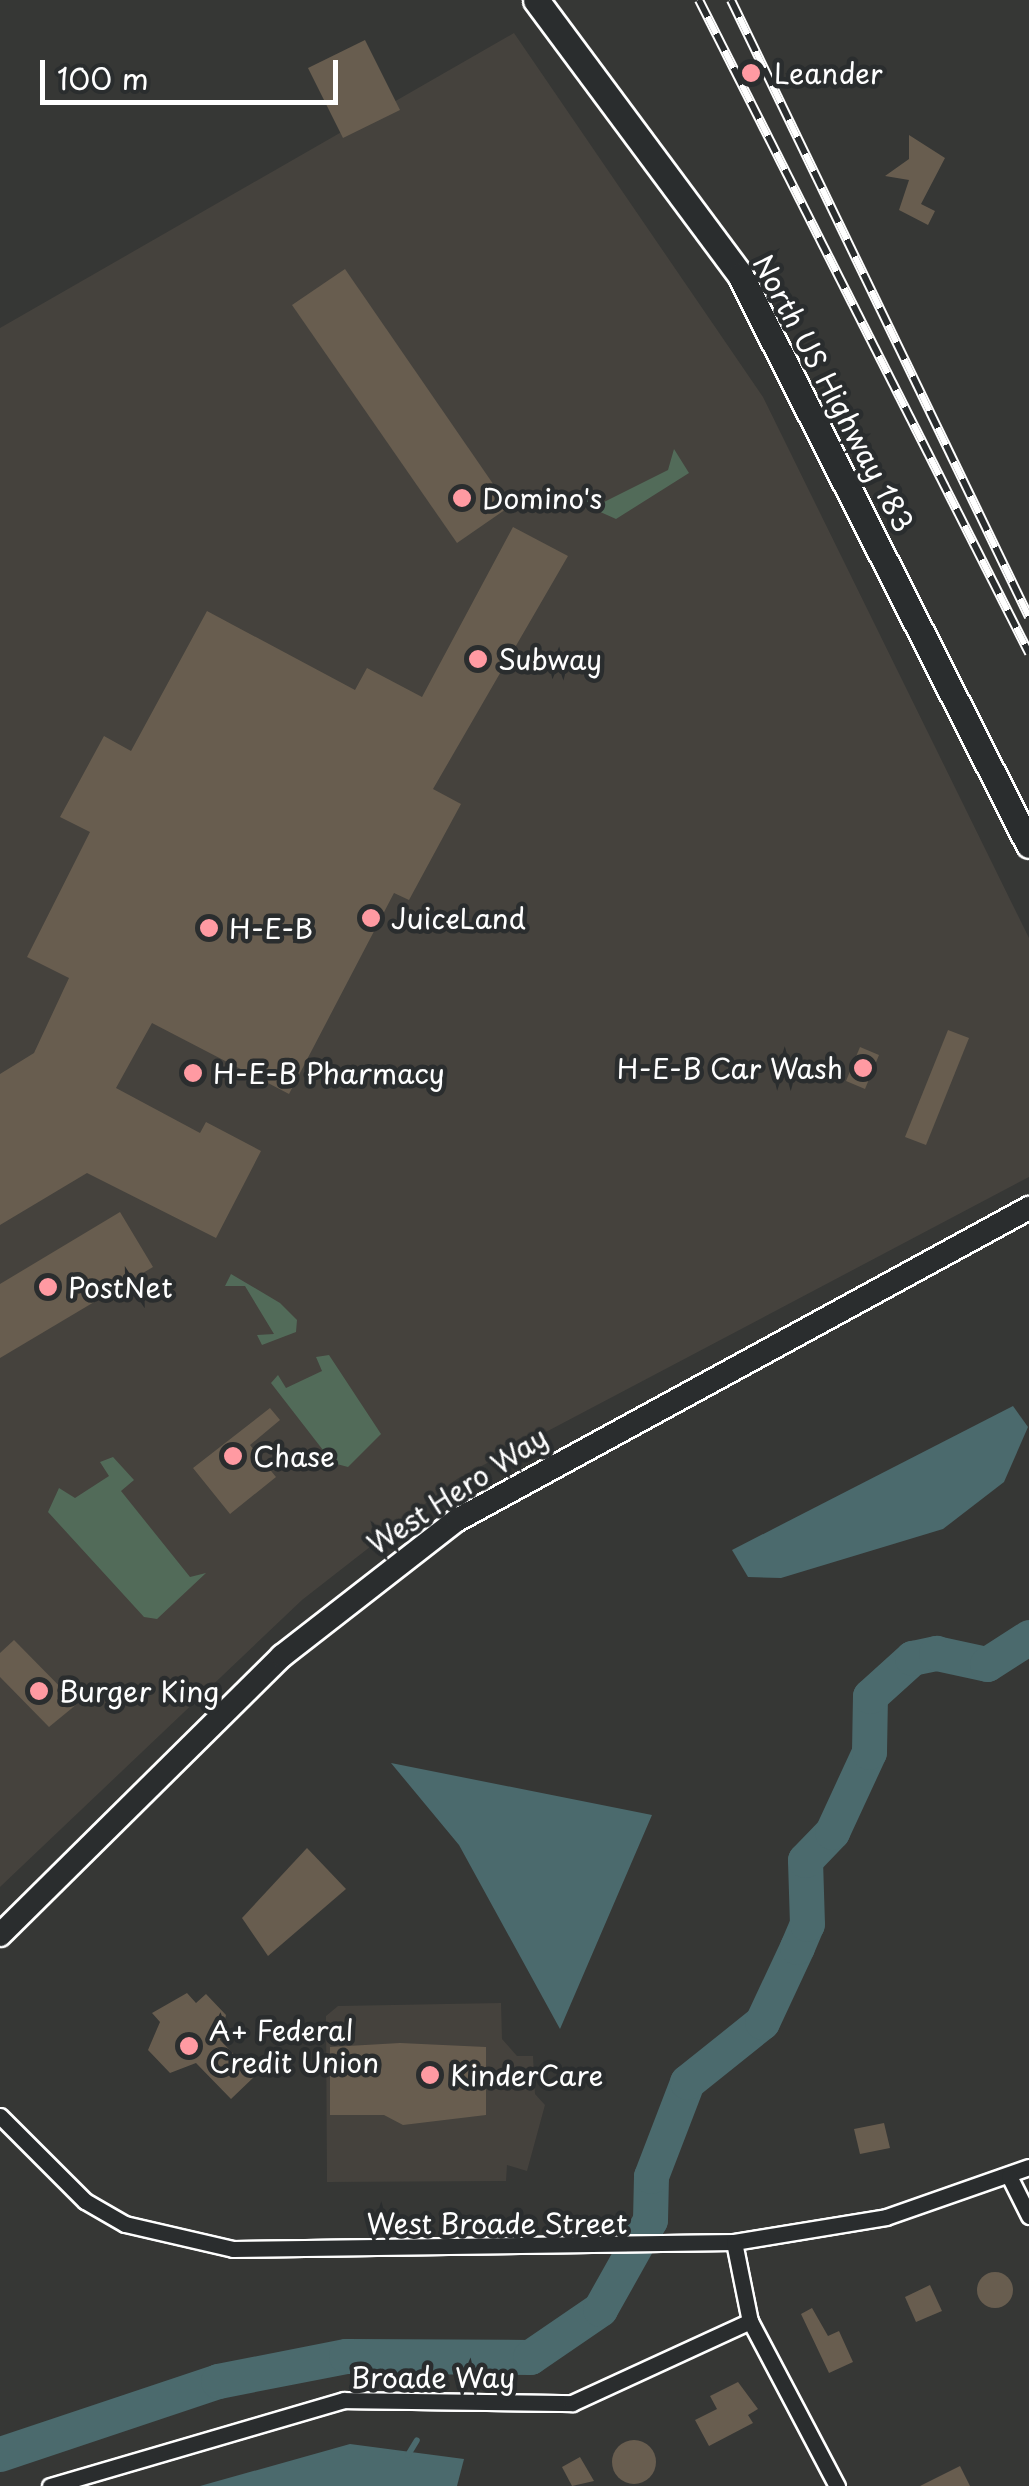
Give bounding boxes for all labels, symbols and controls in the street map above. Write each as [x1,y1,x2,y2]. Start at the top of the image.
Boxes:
scale bar [45,40,342,102]
text: 100 m [57,55,149,100]
place label: Leander [774,56,883,90]
marker: Leander [738,60,764,86]
street label: North US Highway 183 [746,248,922,538]
place label: Domino's [482,481,602,515]
marker: Domino's [451,487,473,509]
place label: Subway [498,642,602,676]
marker: Subway [467,648,489,670]
place label: JuiceLand [391,901,526,935]
marker: JuiceLand [360,907,382,929]
place label: H-E-B [229,911,313,945]
marker: H-E-B [198,917,220,939]
place label: H-E-B Car Wash [617,1051,843,1085]
place label: H-E-B Pharmacy [213,1056,445,1090]
marker: H-E-B Car Wash [852,1057,874,1079]
marker: H-E-B Pharmacy [182,1062,204,1084]
place label: PostNet [68,1270,173,1304]
marker: PostNet [37,1276,59,1298]
street label: West Hero Way [360,1419,554,1561]
place label: Chase [253,1439,335,1473]
marker: Chase [222,1445,244,1467]
place label: Burger King [59,1674,218,1708]
marker: Burger King [28,1680,50,1702]
place label: A+ Federal Credit Union [209,2013,381,2079]
marker: A+ Federal Credit Union [178,2035,200,2057]
place label: KinderCare [450,2058,603,2092]
marker: KinderCare [419,2064,441,2086]
street label: West Broade Street [366,2206,628,2240]
street label: Broade Way [351,2360,515,2394]

